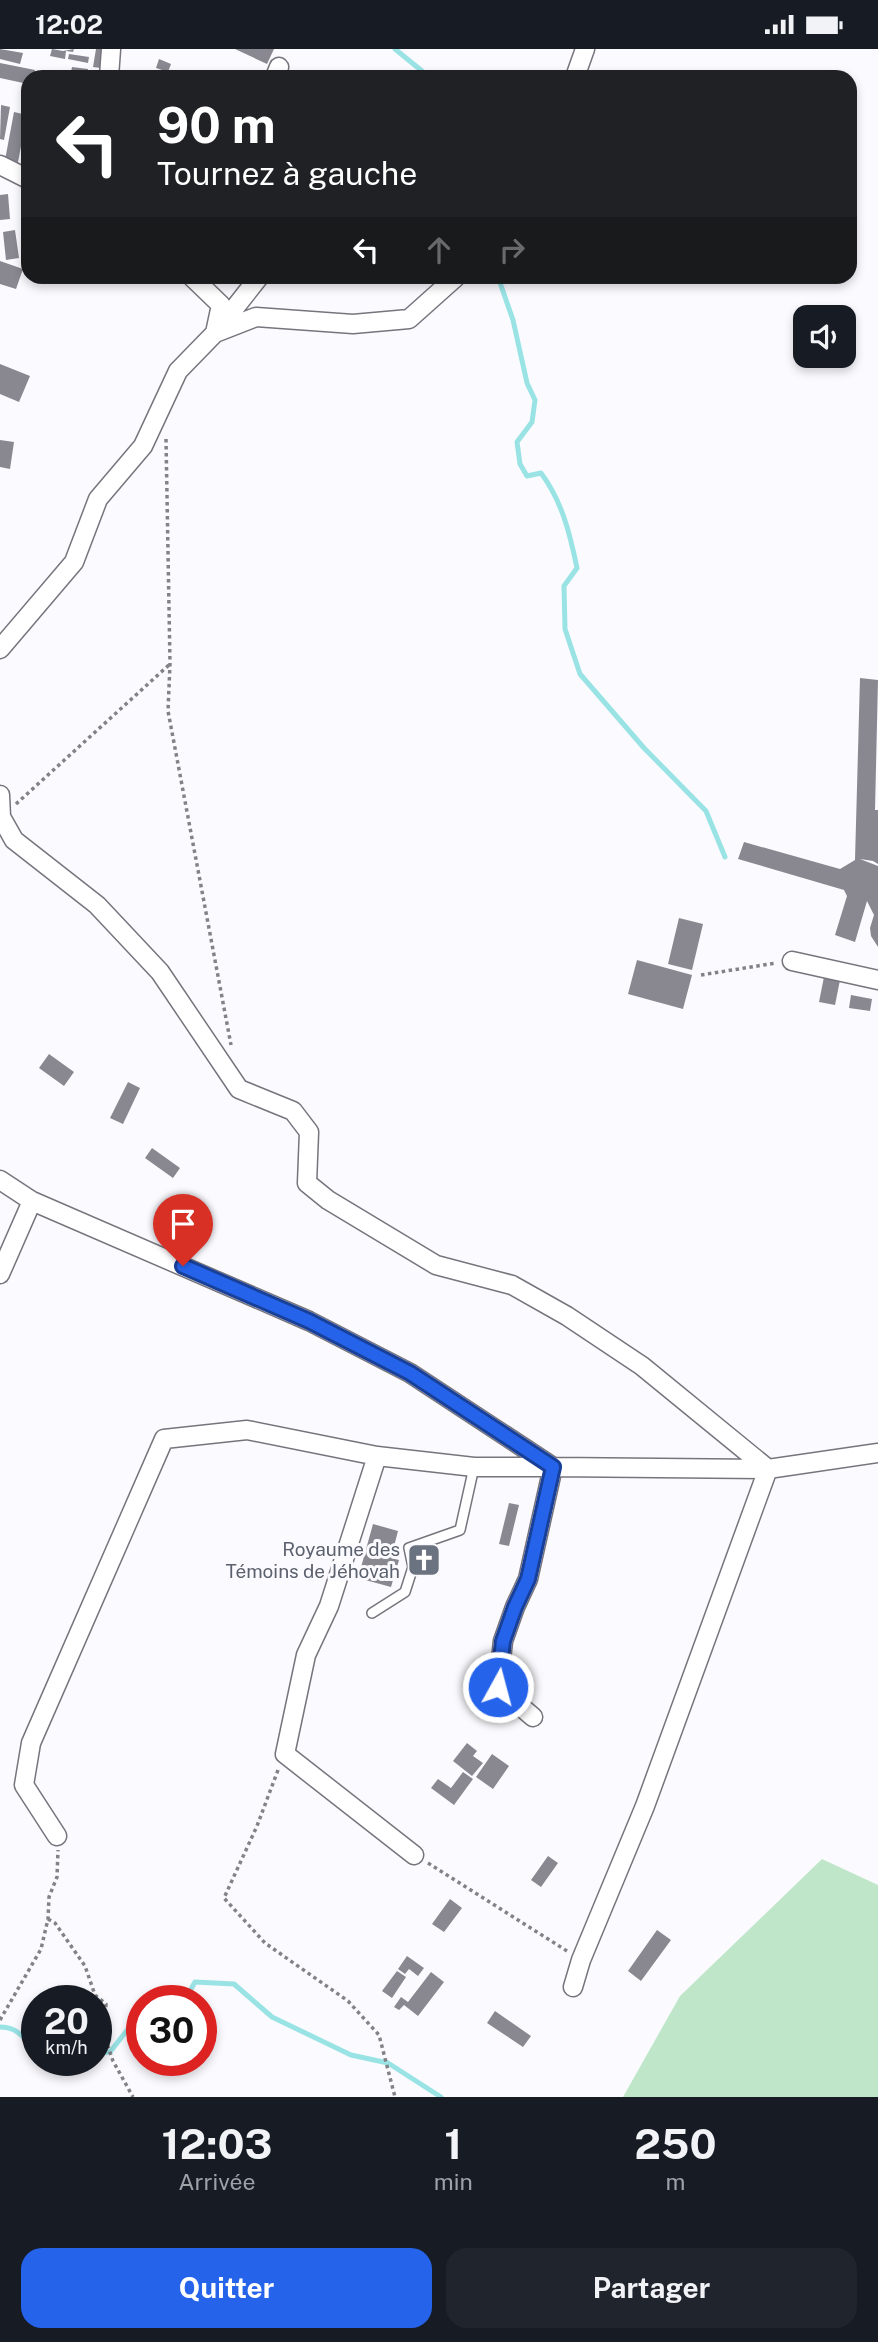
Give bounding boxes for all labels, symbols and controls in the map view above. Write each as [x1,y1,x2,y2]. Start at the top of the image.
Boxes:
text: 12:02 [35,9,103,40]
text: 90 m [157,96,276,154]
icon: left [42,98,133,189]
text: Tournez à gauche [157,155,417,192]
icon: left [347,231,385,269]
icon: ahead [420,231,458,269]
icon: right [493,231,531,269]
map controls [793,305,856,368]
button: sound [793,305,856,368]
pin [153,1194,213,1266]
icon: arrive [164,1205,202,1243]
place label: Royaume des Témoins de Jéhovah [225,1538,400,1582]
church icon: Royaume des Témoins de Jéhovah [405,1541,443,1579]
position arrow [461,1650,535,1724]
speed limit sign: 30 [126,1985,217,2076]
text: 20 [44,2001,89,2042]
text: km/h [45,2037,88,2058]
text: 12:03 [162,2119,272,2168]
text: 1 [444,2119,462,2168]
text: 250 [634,2119,716,2168]
text: Arrivée [178,2168,256,2195]
text: min [434,2168,473,2195]
text: m [665,2168,685,2195]
button: Quitter [21,2248,432,2328]
button: Partager [446,2248,857,2328]

